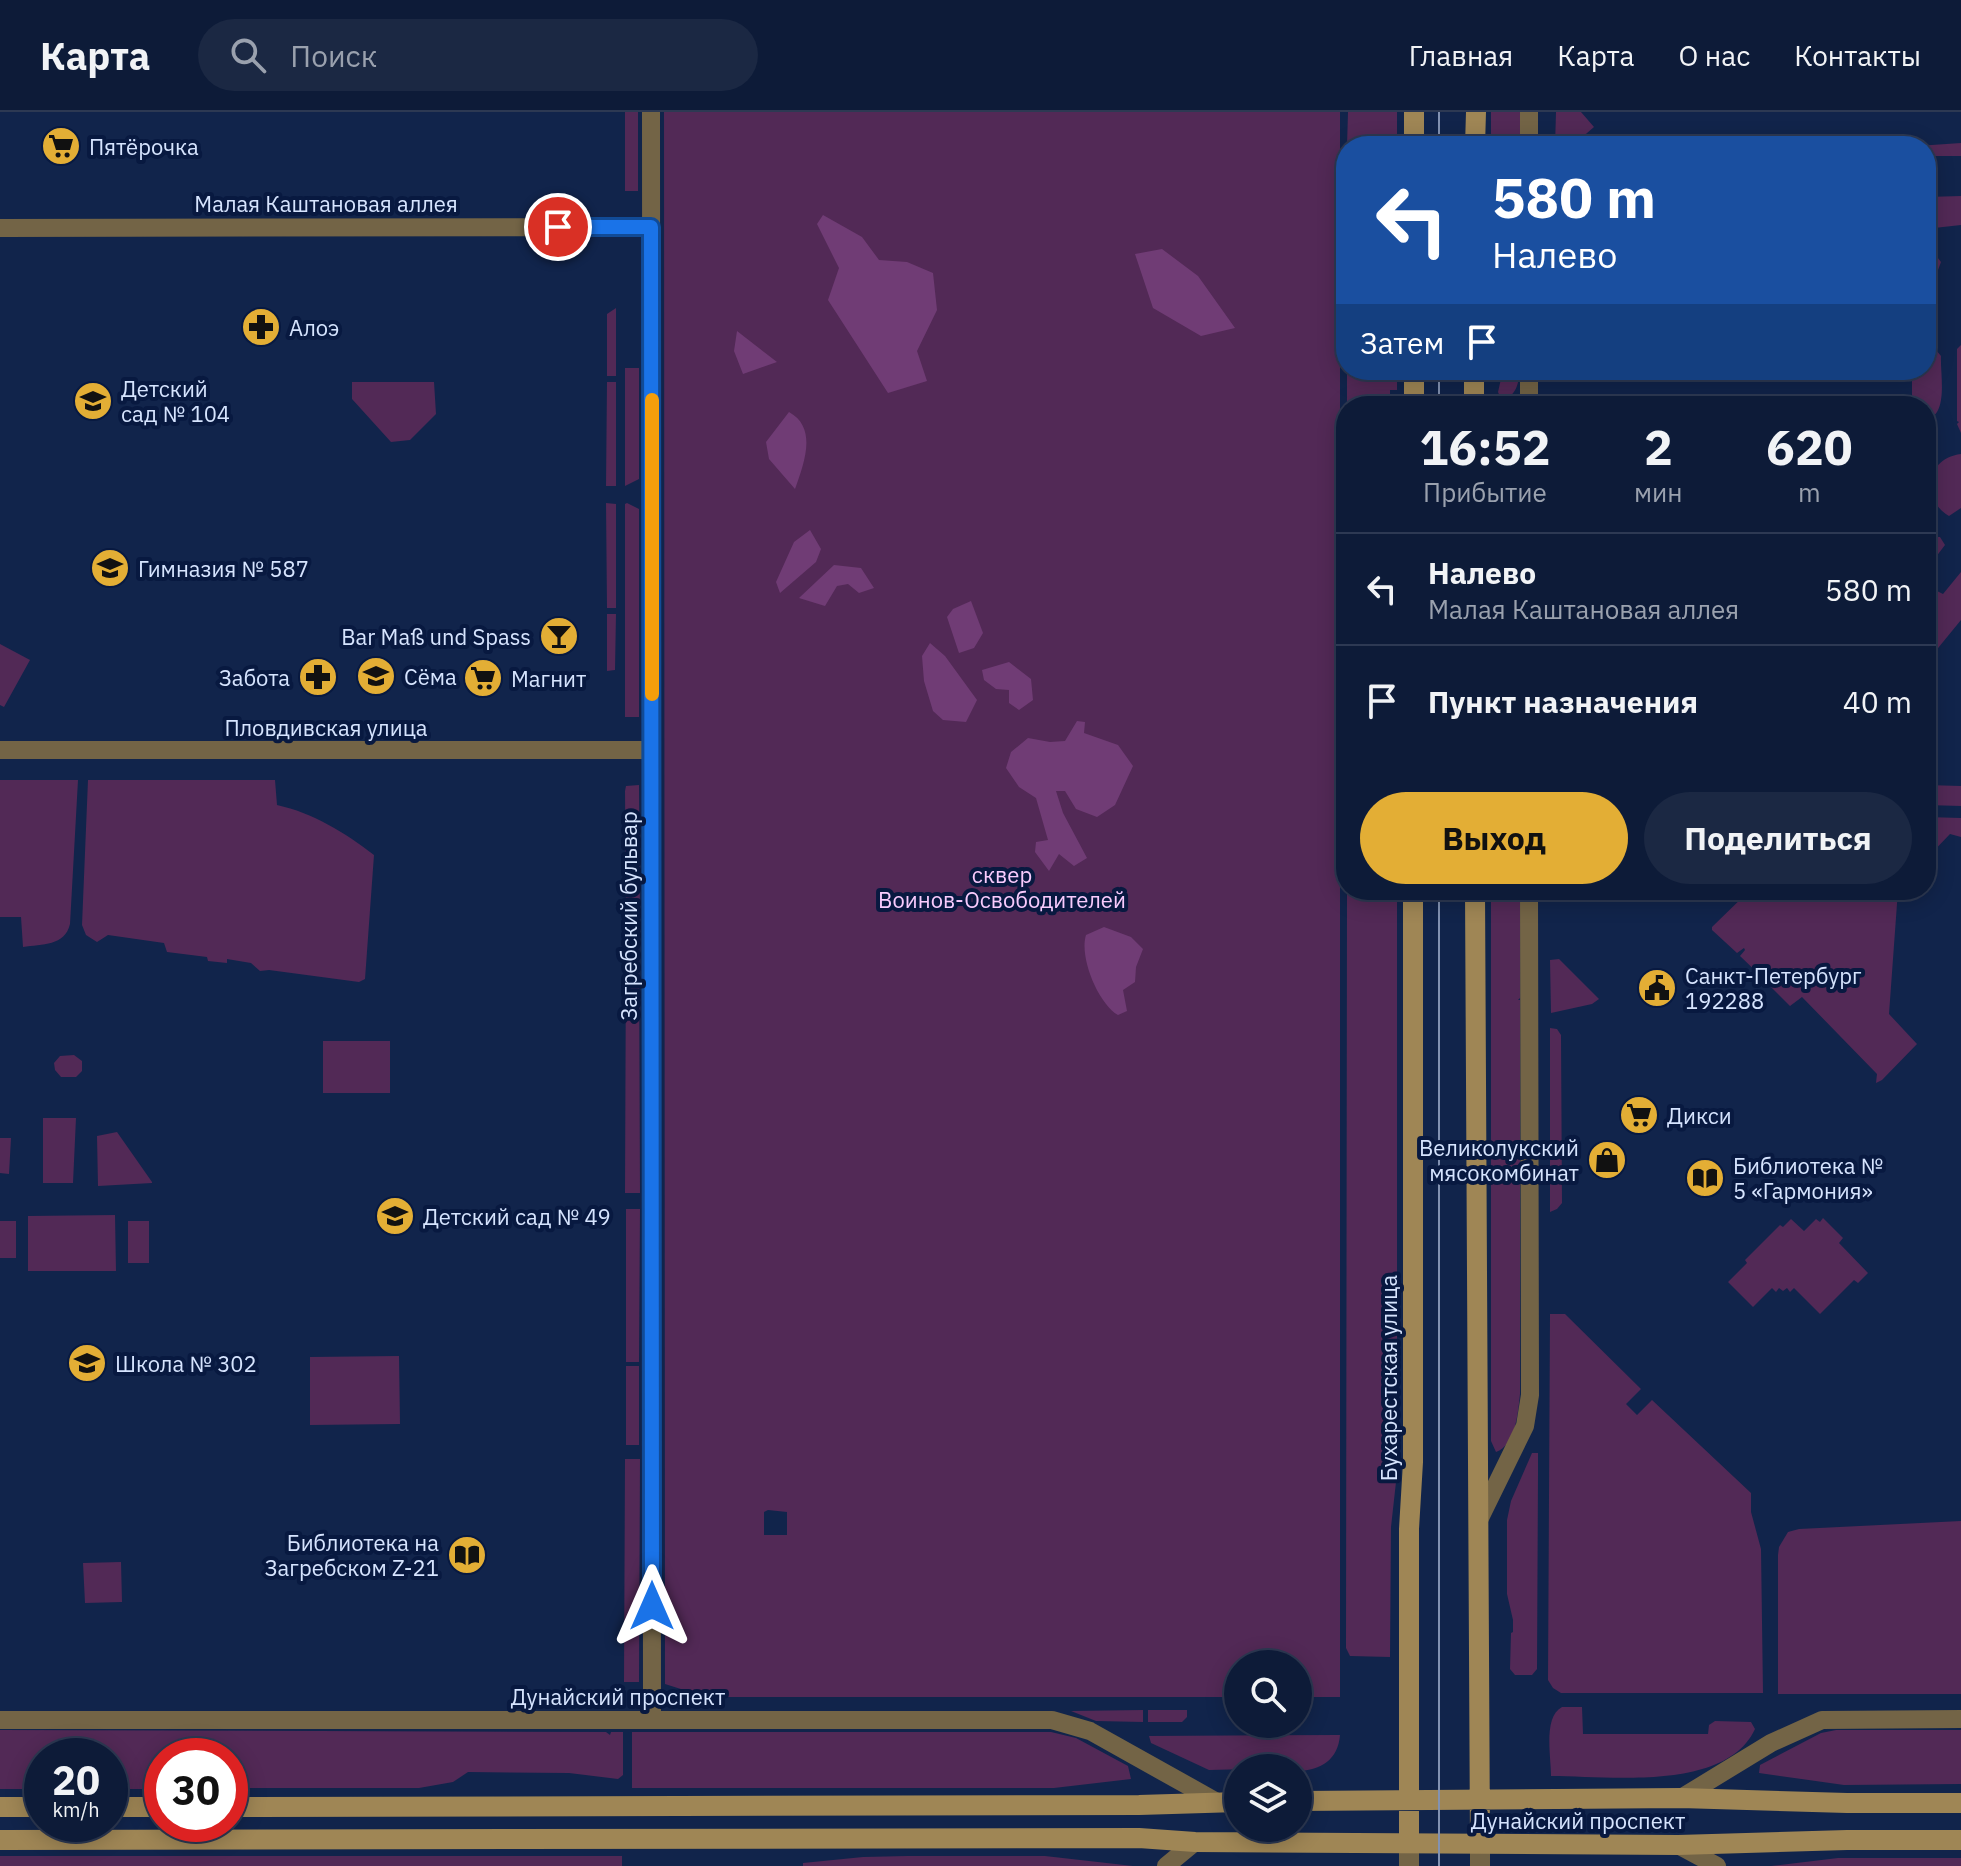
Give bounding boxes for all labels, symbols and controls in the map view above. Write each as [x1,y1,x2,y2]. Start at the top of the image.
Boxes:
search box [198,19,758,91]
text: Карта [40,31,150,80]
icon: search [226,33,270,77]
text: Поиск [290,36,377,75]
text: Главная [1409,37,1513,74]
text: Карта [1557,37,1634,74]
text: О нас [1678,37,1750,74]
text: Контакты [1794,37,1921,74]
supermarket icon: Пятёрочка [40,125,82,167]
place label: Пятёрочка [89,132,199,161]
text: 580 m [1492,161,1656,233]
icon: left [1360,168,1464,272]
street label: Малая Каштановая аллея [194,189,458,218]
pin [524,193,592,261]
icon: arrive [536,205,580,249]
text: Налево [1492,231,1617,278]
pharmacy icon: Алоэ [240,306,282,348]
place label: Алоэ [289,313,339,342]
icon: arrive [1460,320,1504,364]
text: Затем [1360,323,1444,362]
place label: Детский сад № 104 [121,374,230,428]
school or university icon: Детский сад № 104 [72,380,114,422]
text: 16:52 [1419,416,1551,478]
text: 2 [1644,416,1673,478]
text: 620 [1766,416,1853,478]
text: Прибытие [1423,475,1547,509]
text: мин [1634,475,1683,509]
text: m [1798,475,1821,509]
school or university icon: Гимназия № 587 [89,547,131,589]
text: Налево [1428,553,1536,592]
place label: Гимназия № 587 [138,554,309,583]
icon: left [1360,567,1404,611]
text: 580 m [1825,570,1912,609]
text: Малая Каштановая аллея [1428,592,1739,626]
bar icon: Bar Maß und Spass [538,615,580,657]
place label: Bar Maß und Spass [341,622,531,651]
school or university icon: Сёма [355,655,397,697]
pharmacy icon: Забота [297,656,339,698]
supermarket icon: Магнит [462,657,504,699]
place label: Сёма [404,662,457,691]
place label: Забота [219,663,290,692]
place label: Магнит [511,664,586,693]
icon: arrive [1360,679,1404,723]
text: Пункт назначения [1428,682,1698,721]
text: 40 m [1843,682,1912,721]
street label: Пловдивская улица [224,713,428,742]
button: Выход [1360,792,1628,884]
button: Поделиться [1644,792,1912,884]
street label: Загребский бульвар [614,811,643,1021]
park label: сквер Воинов-Освободителей [878,860,1126,914]
place label: Санкт-Петербург 192288 [1685,961,1862,1015]
public building icon: Санкт-Петербург 192288 [1636,967,1678,1009]
supermarket icon: Дикси [1618,1094,1660,1136]
place label: Дикси [1667,1101,1732,1130]
place label: Великолукский мясокомбинат [1419,1133,1579,1187]
shop icon: Великолукский мясокомбинат [1586,1139,1628,1181]
place label: Библиотека № 5 «Гармония» [1733,1151,1883,1205]
library icon: Библиотека № 5 «Гармония» [1684,1157,1726,1199]
school or university icon: Детский сад № 49 [374,1195,416,1237]
place label: Детский сад № 49 [423,1202,611,1231]
street label: Бухарестская улица [1374,1275,1403,1481]
school or university icon: Школа № 302 [66,1342,108,1384]
place label: Школа № 302 [115,1349,257,1378]
place label: Библиотека на Загребском Z-21 [265,1528,439,1582]
library icon: Библиотека на Загребском Z-21 [446,1534,488,1576]
position arrow [610,1564,694,1648]
map controls [1224,1650,1312,1842]
button: search [1224,1650,1312,1738]
street label: Дунайский проспект [511,1682,725,1711]
speed limit sign: 30 [144,1738,248,1842]
text: 20 [52,1754,100,1806]
button: layers [1224,1754,1312,1842]
text: km/h [52,1796,100,1823]
street label: Дунайский проспект [1471,1806,1685,1835]

